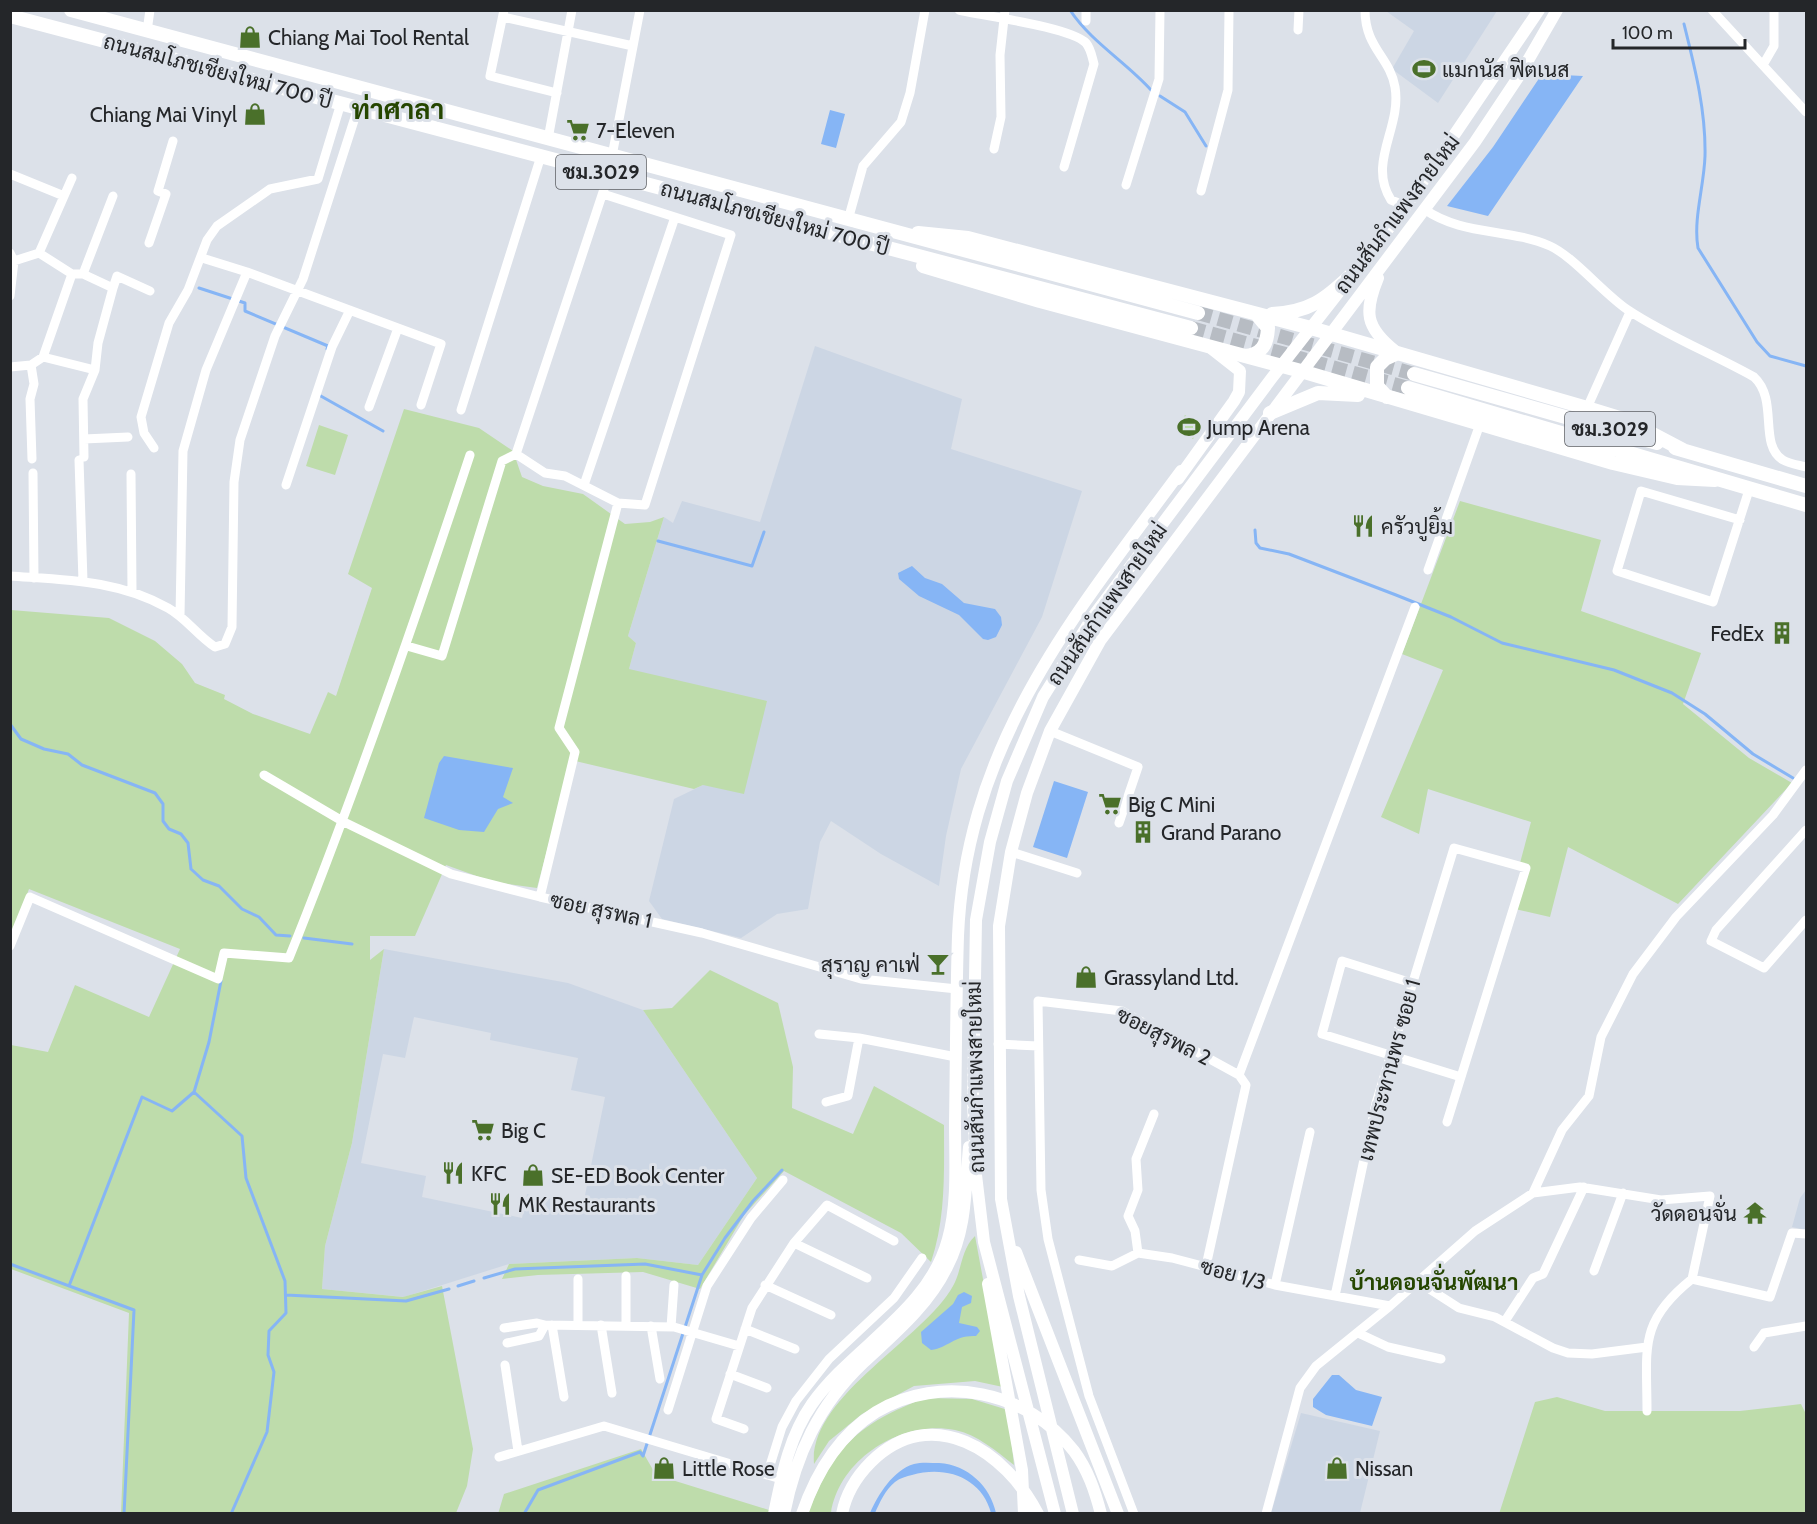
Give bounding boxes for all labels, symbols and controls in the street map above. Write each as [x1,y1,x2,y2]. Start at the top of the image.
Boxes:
scale bar [1613,12,1745,50]
text: 100 m [1622,22,1673,44]
shop icon: Chiang Mai Tool Rental [237,24,263,50]
place label: Chiang Mai Tool Rental [268,25,469,50]
street label: ถนนสมโภชเชียงใหม่ 700 ปี [101,27,335,114]
sports icon: แมกนัส ฟิตเนส [1411,56,1437,82]
place label: แมกนัส ฟิตเนส [1442,57,1569,82]
district label: ท่าศาลา [352,93,444,126]
shop icon: Chiang Mai Vinyl [242,101,268,127]
place label: Chiang Mai Vinyl [90,102,237,127]
supermarket icon: 7-Eleven [565,117,591,143]
place label: 7-Eleven [596,118,675,143]
street label: ถนนสันกำแพงสายใหม่ [1329,130,1465,298]
road number: ชม.3029 [556,155,646,189]
street label: ถนนสมโภชเชียงใหม่ 700 ปี [658,174,892,261]
road number: ชม.3029 [1565,412,1655,446]
sports icon: Jump Arena [1176,414,1202,440]
place label: Jump Arena [1206,415,1310,440]
place label: ครัวปูยิ้ม [1381,507,1453,542]
restaurant icon: ครัวปูยิ้ม [1350,513,1376,539]
street label: ถนนสันกำแพงสายใหม่ [1042,518,1172,690]
building icon: FedEx [1769,620,1795,646]
place label: FedEx [1710,621,1764,646]
supermarket icon: Big C Mini [1097,791,1123,817]
place label: Big C Mini [1128,792,1215,817]
building icon: Grand Parano [1130,819,1156,845]
place label: Grand Parano [1161,820,1281,845]
street label: ซอย สุรพล 1 [548,887,654,935]
bar icon: สุราญ คาเฟ่ [925,951,951,977]
place label: สุราญ คาเฟ่ [821,952,920,979]
shop icon: Grassyland Ltd. [1073,964,1099,990]
place label: Grassyland Ltd. [1104,965,1239,990]
street label: เทพประทานพร ซอย 1 [1353,977,1425,1163]
street label: ถนนสันกำแพงสายใหม่ [961,981,989,1173]
street label: ซอยสุรพล 2 [1112,1002,1215,1072]
supermarket icon: Big C [470,1117,496,1143]
place label: Big C [501,1118,546,1143]
restaurant icon: KFC [440,1160,466,1186]
place label: KFC [471,1161,507,1186]
shop icon: SE-ED Book Center [520,1162,546,1188]
place label: SE-ED Book Center [551,1163,725,1188]
restaurant icon: MK Restaurants [487,1191,513,1217]
place label: MK Restaurants [518,1192,656,1217]
place label: วัดดอนจั่น [1651,1194,1737,1226]
temple icon: วัดดอนจั่น [1742,1200,1768,1226]
street label: ซอย 1/3 [1197,1253,1269,1295]
district label: บ้านดอนจั่นพัฒนา [1350,1263,1518,1296]
shop icon: Little Rose [651,1455,677,1481]
shop icon: Nissan [1324,1455,1350,1481]
place label: Little Rose [682,1456,775,1481]
place label: Nissan [1355,1456,1413,1481]

